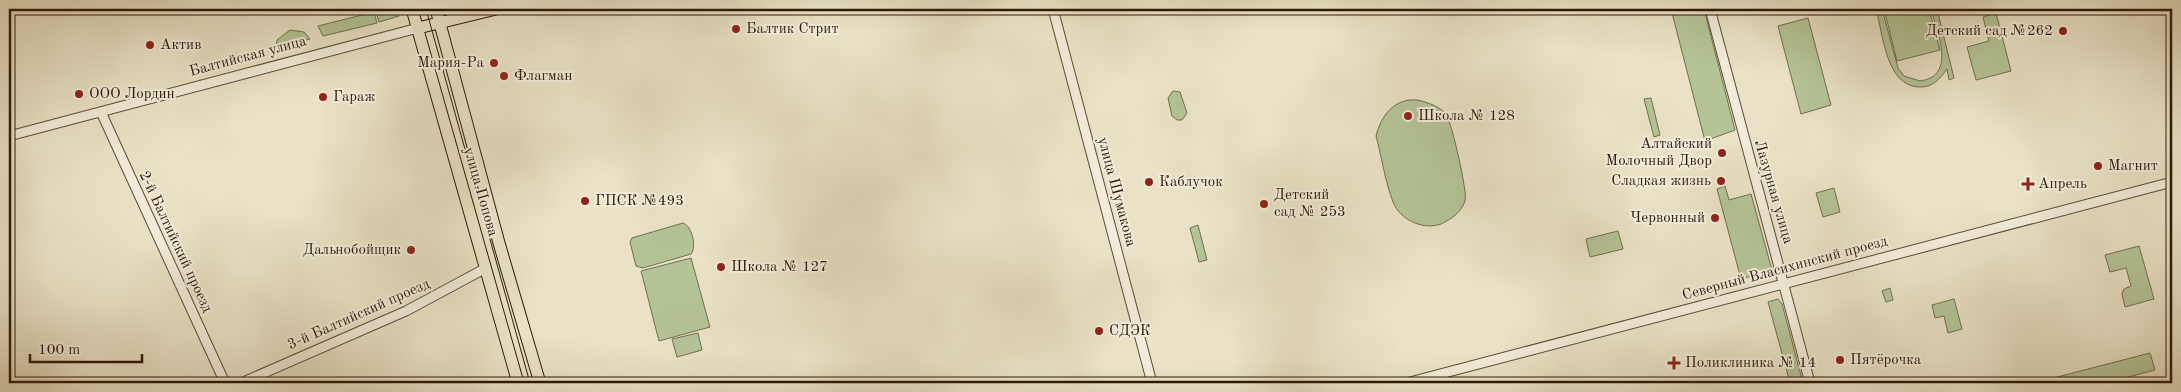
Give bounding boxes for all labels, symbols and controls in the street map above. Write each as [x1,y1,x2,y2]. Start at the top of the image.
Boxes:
place label: Балтик Стрит [746,22,839,37]
marker: Балтик Стрит [730,23,742,35]
place label: Детский сад №262 [1926,24,2053,39]
marker: Детский сад №262 [2057,25,2069,37]
street label: Балтийская улица [188,34,309,80]
place label: Актив [160,38,201,53]
marker: Актив [144,39,156,51]
place label: Мария-Ра [417,56,485,71]
marker: Мария-Ра [488,57,500,69]
place label: Флагман [514,69,572,84]
marker: Флагман [498,70,510,82]
place label: ООО Лордин [89,87,175,102]
marker: ООО Лордин [73,88,85,100]
place label: Гараж [333,90,376,105]
marker: Гараж [317,91,329,103]
place label: Школа № 128 [1418,109,1515,124]
marker: Школа № 128 [1402,110,1414,122]
street label: улица Шумакова [1094,136,1138,249]
place label: Алтайский Молочный Двор [1606,137,1712,169]
street label: Лазурная улица [1751,138,1795,246]
street label: улица Попова [460,146,500,239]
marker: Алтайский Молочный Двор [1716,147,1728,159]
place label: Магнит [2108,159,2158,174]
marker: Магнит [2092,160,2104,172]
street label: 2-й Балтийский проезд [136,169,215,316]
place label: Сладкая жизнь [1611,174,1711,189]
place label: Каблучок [1159,175,1223,190]
marker: Сладкая жизнь [1715,175,1727,187]
marker: Каблучок [1143,176,1155,188]
place label: Апрель [2038,177,2087,192]
marker: Апрель [2022,178,2034,190]
place label: Детский сад № 253 [1274,188,1346,220]
place label: ГПСК №493 [595,194,684,209]
marker: ГПСК №493 [579,195,591,207]
marker: Детский сад № 253 [1258,198,1270,210]
place label: Червонный [1630,211,1705,226]
marker: Червонный [1709,212,1721,224]
street label: Северный Власихинский проезд [1681,234,1890,304]
place label: Дальнобойщик [303,243,401,258]
marker: Дальнобойщик [405,244,417,256]
place label: Школа № 127 [731,260,828,275]
marker: Школа № 127 [715,261,727,273]
street label: 3-й Балтийский проезд [286,277,433,353]
place label: СДЭК [1109,324,1151,339]
marker: СДЭК [1093,325,1105,337]
scale bar [30,332,142,364]
text: 100 m [38,343,80,358]
place label: Пятёрочка [1850,353,1922,368]
marker: Пятёрочка [1834,354,1846,366]
marker: Поликлиника № 14 [1667,356,1681,370]
place label: Поликлиника № 14 [1685,356,1816,371]

